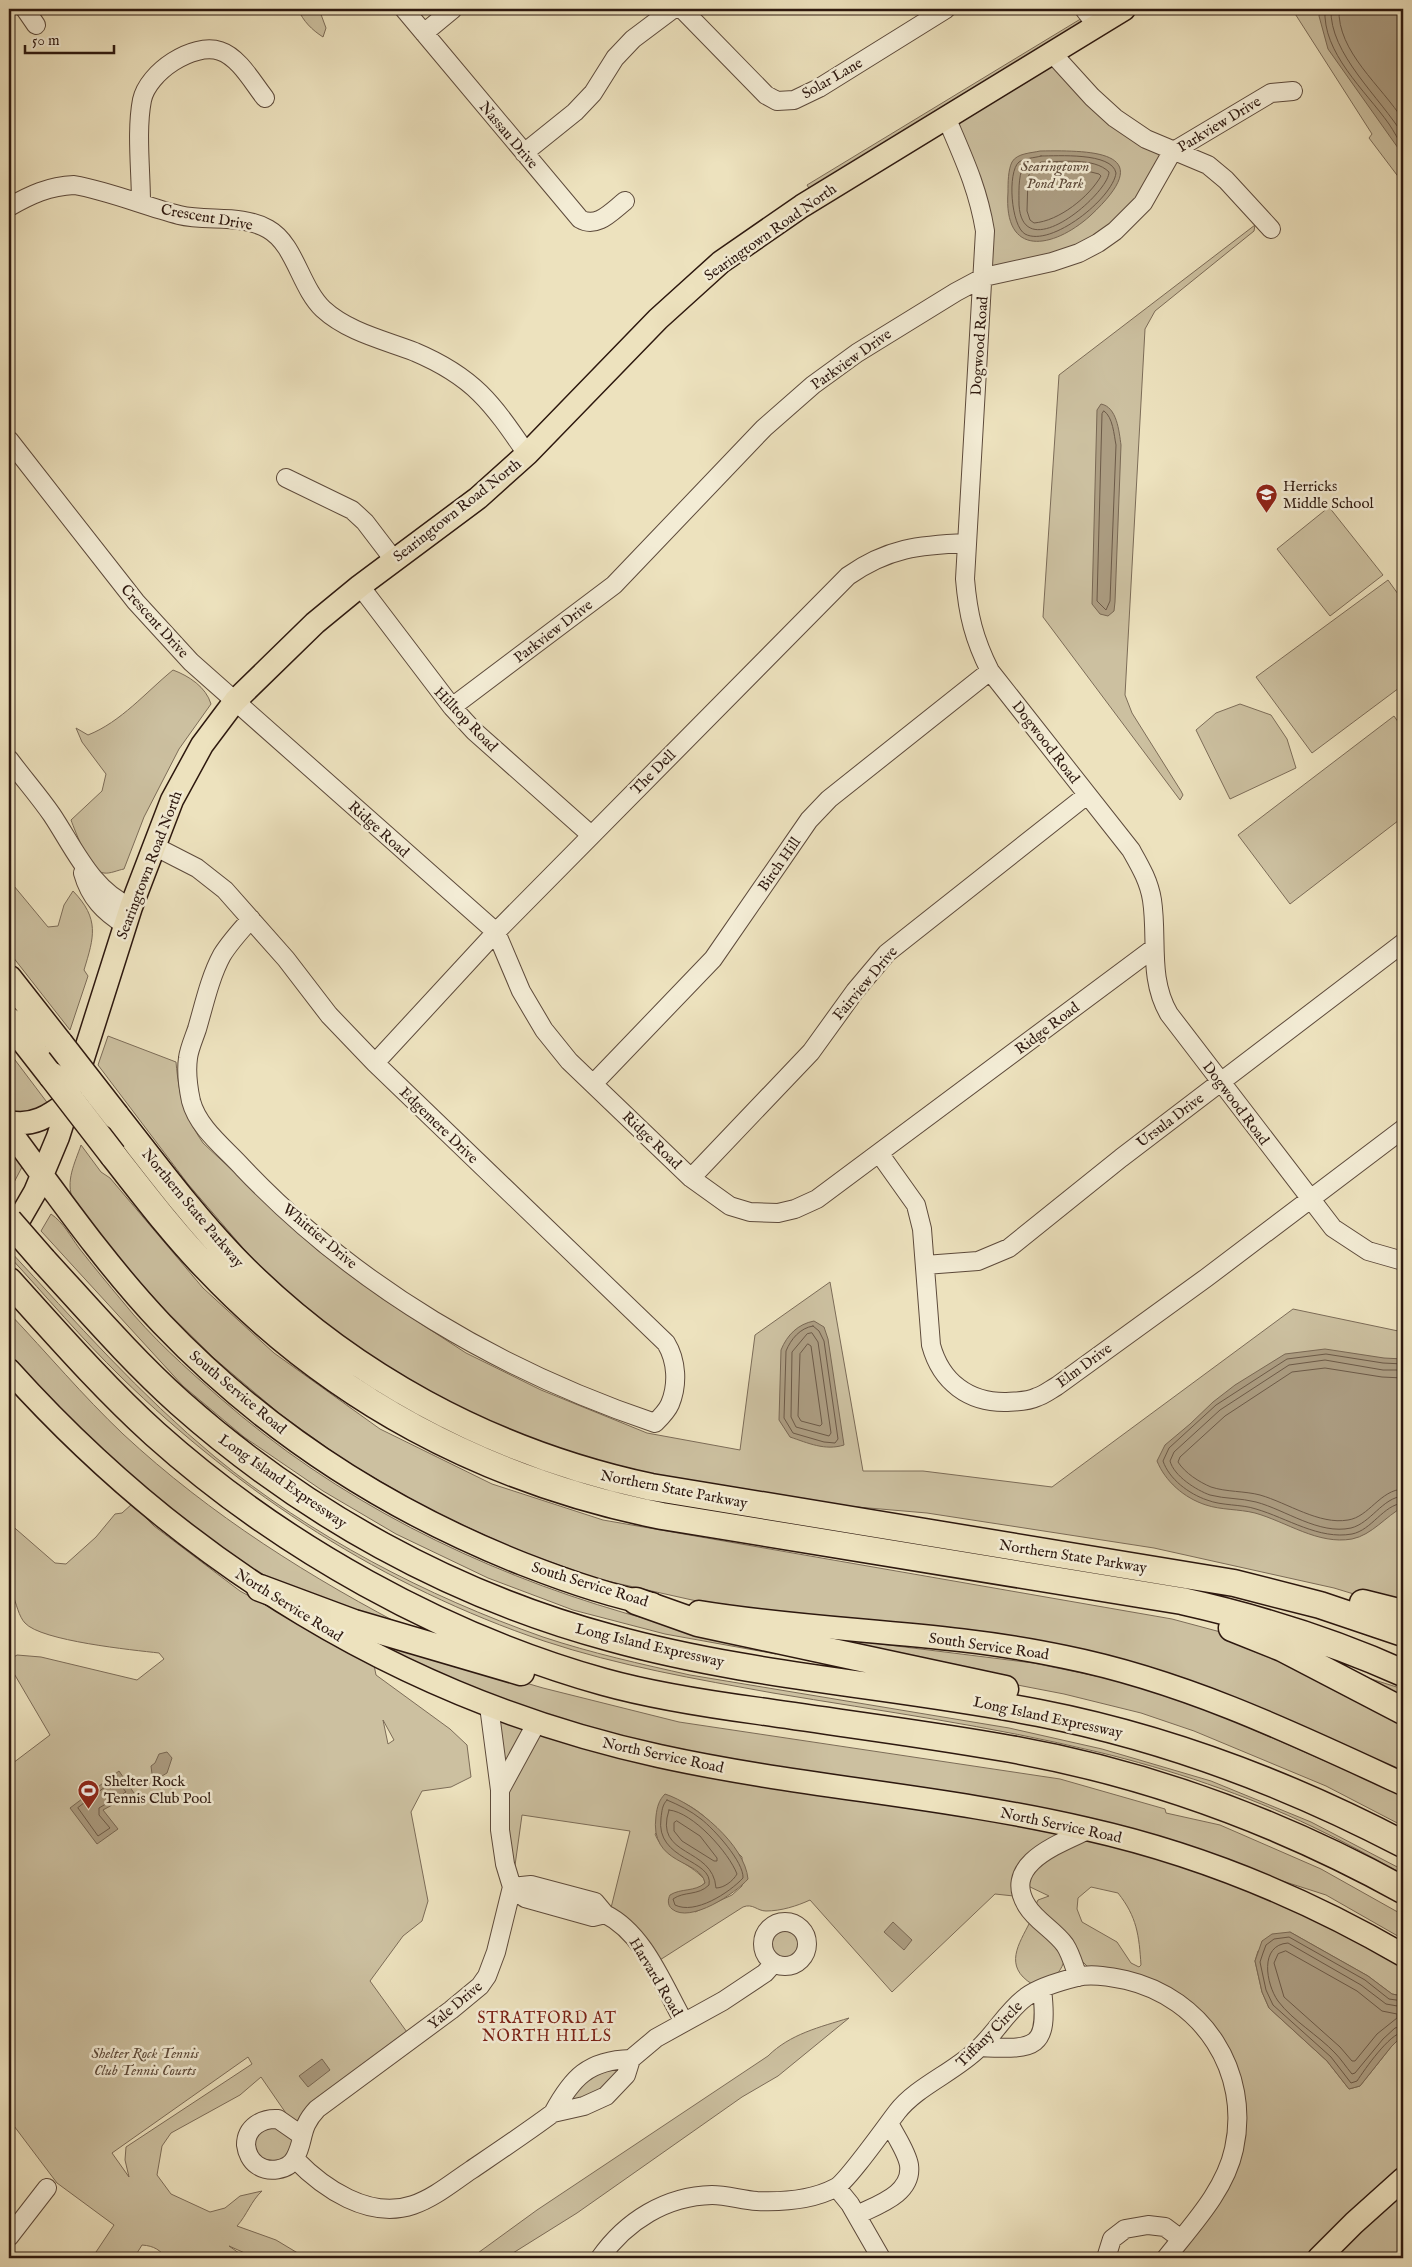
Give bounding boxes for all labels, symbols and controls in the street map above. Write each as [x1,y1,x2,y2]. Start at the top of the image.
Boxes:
scale bar [25,22,114,54]
text: 50 m [32,31,60,50]
street label: Solar Lane [798,53,866,103]
street label: Parkview Drive [1174,92,1265,157]
street label: Nassau Drive [475,98,542,173]
park label: Searingtown Pond Park [1021,157,1089,193]
street label: Searingtown Road North [700,180,840,285]
street label: Crescent Drive [159,200,254,235]
street label: Dogwood Road [967,295,993,396]
street label: Parkview Drive [807,325,895,394]
street label: Searingtown Road North [389,454,525,566]
place label: Herricks Middle School [1283,477,1374,513]
school or university icon: Herricks Middle School [1255,483,1279,514]
street label: Crescent Drive [116,580,193,662]
street label: Parkview Drive [510,595,597,667]
street label: Hilltop Road [430,683,502,757]
street label: Dogwood Road [1007,697,1084,788]
street label: The Dell [627,745,681,799]
street label: Searingtown Road North [112,788,187,942]
street label: Ridge Road [344,797,414,862]
street label: Birch Hill [754,833,806,895]
street label: Fairview Drive [829,942,902,1024]
street label: Ridge Road [1011,997,1084,1059]
street label: Dogwood Road [1198,1058,1274,1150]
street label: Edgemere Drive [395,1083,482,1168]
street label: Ursula Drive [1133,1089,1208,1152]
street label: Ridge Road [618,1107,686,1174]
street label: Northern State Parkway [137,1145,248,1272]
street label: Whittier Drive [278,1200,361,1273]
street label: Elm Drive [1053,1339,1116,1392]
street label: South Service Road [185,1346,291,1439]
street label: Long Island Expressway [215,1430,351,1533]
street label: Northern State Parkway [599,1466,750,1513]
street label: Northern State Parkway [998,1535,1149,1578]
street label: South Service Road [529,1558,651,1612]
street label: North Service Road [231,1565,347,1647]
street label: Long Island Expressway [574,1619,727,1672]
street label: South Service Road [928,1629,1051,1664]
street label: Long Island Expressway [972,1692,1125,1743]
street label: North Service Road [600,1733,726,1778]
place label: Shelter Rock Tennis Club Pool [104,1772,212,1808]
sports icon: Shelter Rock Tennis Club Pool [76,1778,100,1809]
street label: North Service Road [998,1803,1124,1848]
street label: Harvard Road [625,1934,687,2021]
street label: Yale Drive [424,1977,487,2034]
street label: Tiffany Circle [952,1997,1027,2072]
district label: STRATFORD AT NORTH HILLS [477,2009,617,2047]
park label: Shelter Rock Tennis Club Tennis Courts [91,2044,199,2080]

